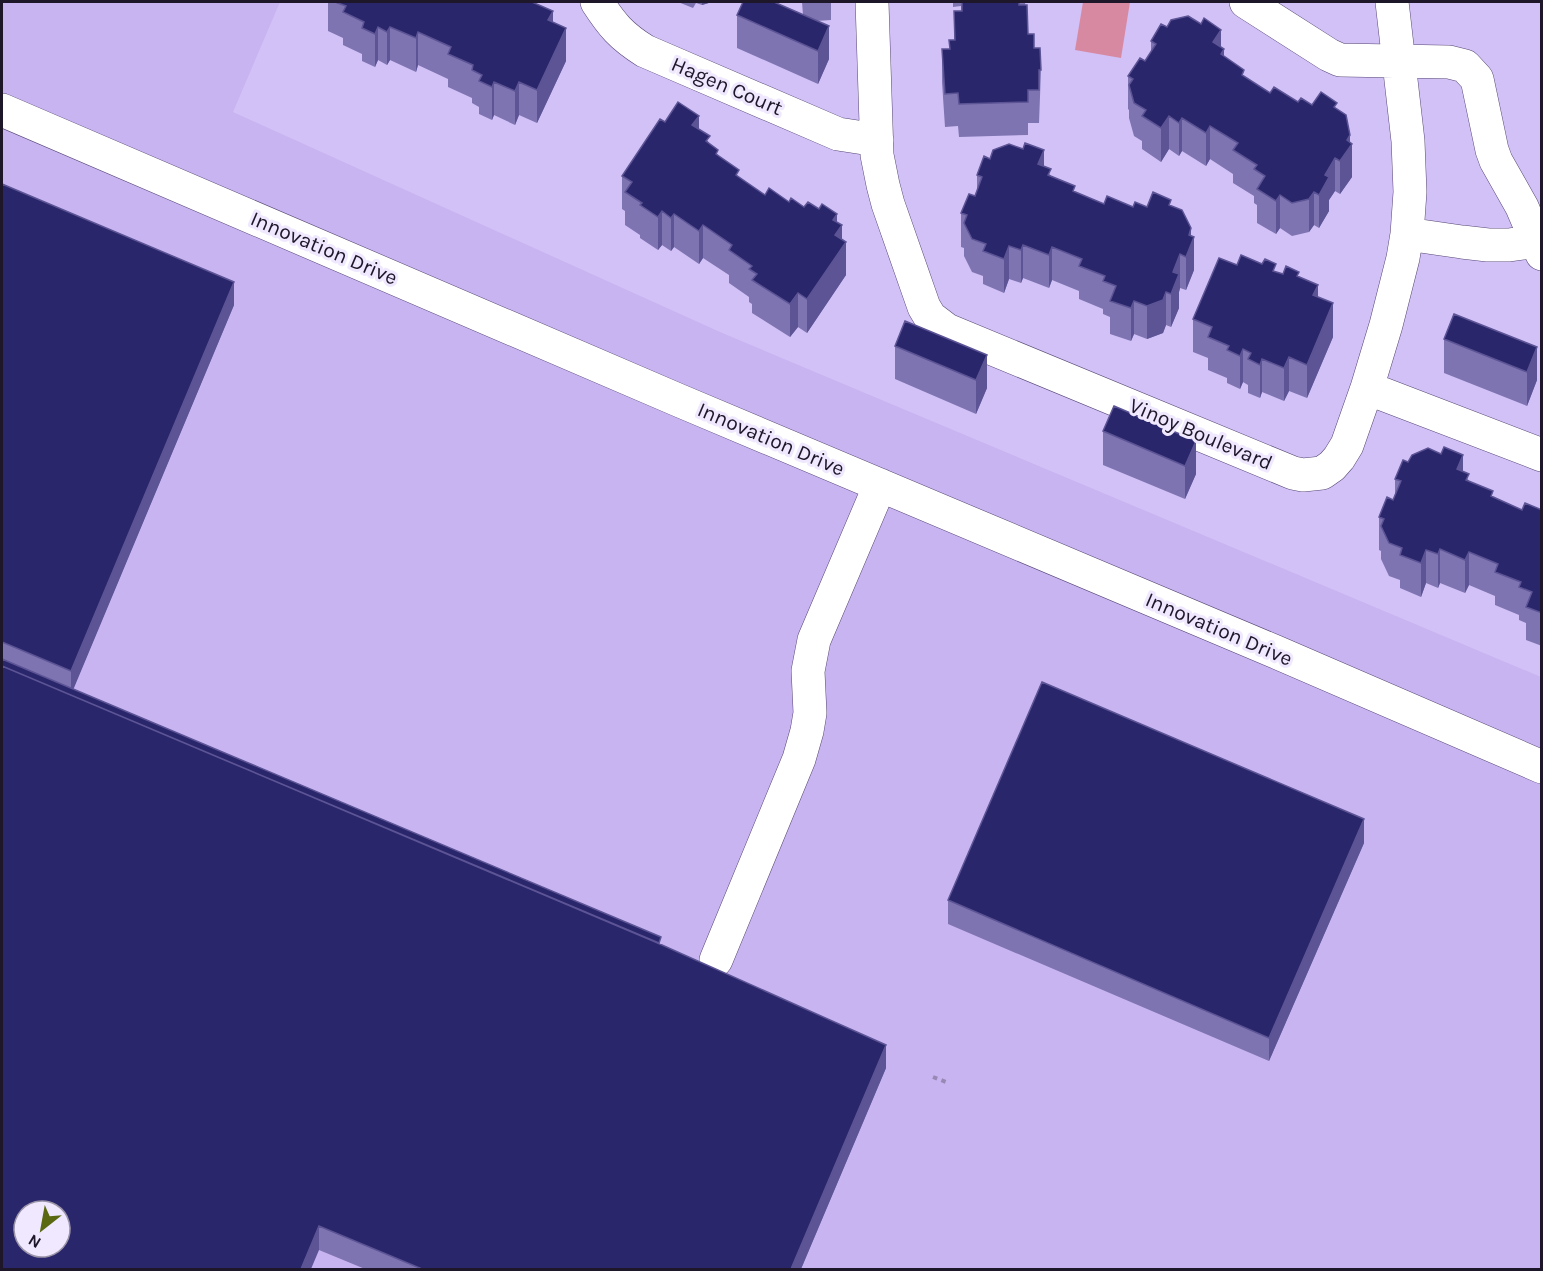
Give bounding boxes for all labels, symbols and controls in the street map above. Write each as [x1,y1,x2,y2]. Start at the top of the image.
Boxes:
street label: Hagen Court [668,52,786,120]
street label: Innovation Drive [247,206,401,290]
street label: Vinoy Boulevard [1126,393,1276,475]
street label: Innovation Drive [694,397,848,481]
street label: Innovation Drive [1142,587,1296,671]
north arrow [12,1199,72,1259]
text: N [25,1230,44,1253]

